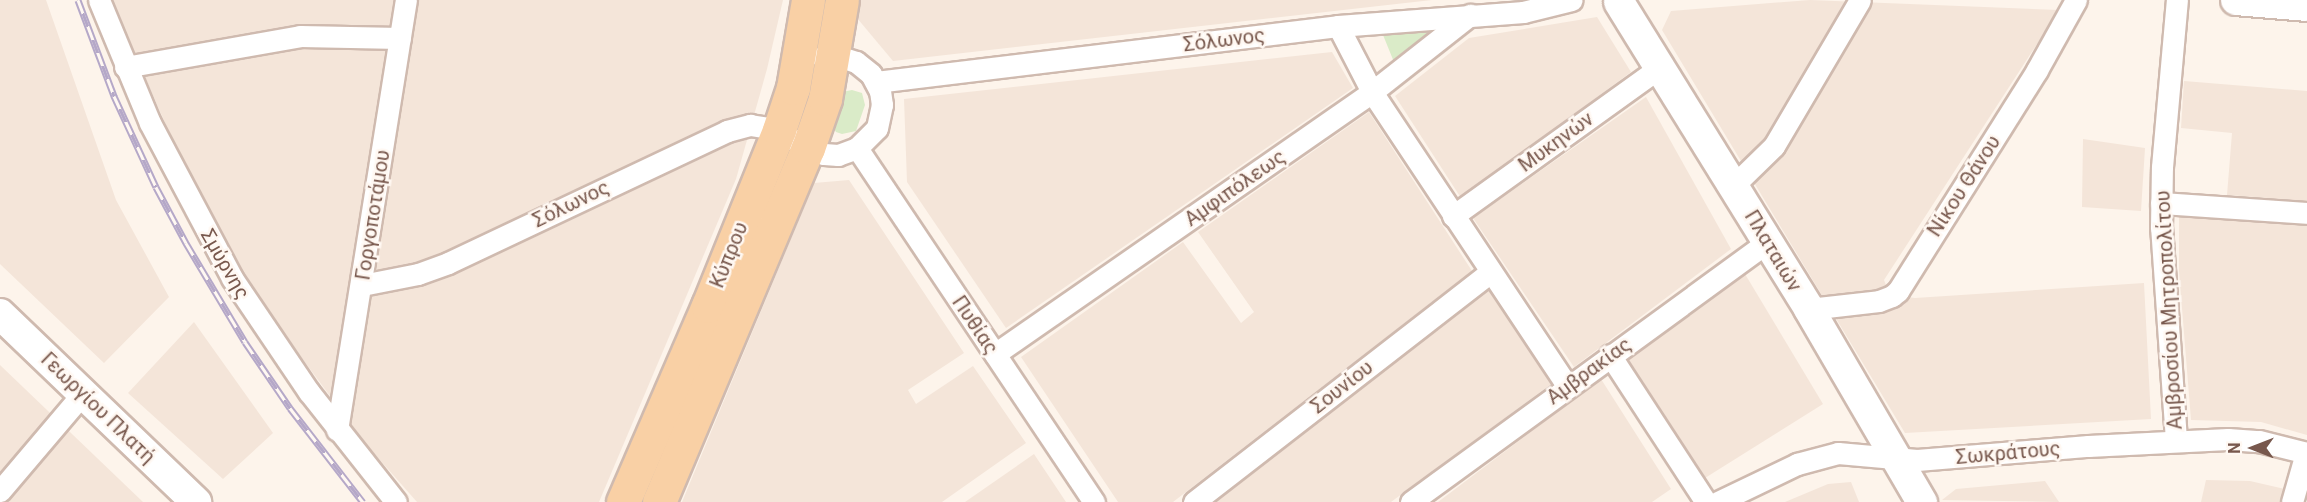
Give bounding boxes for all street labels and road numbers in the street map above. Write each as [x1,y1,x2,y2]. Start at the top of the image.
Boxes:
street label: Σόλωνος [1182,23,1266,57]
street label: Μυκηνών [1514,107,1598,177]
street label: Νίκου Θάνου [1922,131,2006,241]
street label: Αμφιπόλεως [1180,145,1290,231]
street label: Γοργοποτάμου [351,148,395,282]
street label: Σόλωνος [529,175,613,233]
street label: Αμβροσίου Μητροπολίτου [2151,190,2187,430]
street label: Πλαταιών [1739,206,1807,296]
street label: Κύπρου [705,219,753,291]
street label: Σμύρνης [195,225,255,303]
street label: Πυθίας [947,291,1003,359]
street label: Αμβρακίας [1542,332,1636,410]
street label: Γεωργίου Πλατή [36,347,160,469]
street label: Σουνίου [1306,355,1378,419]
street label: Σωκράτους [1955,436,2061,470]

